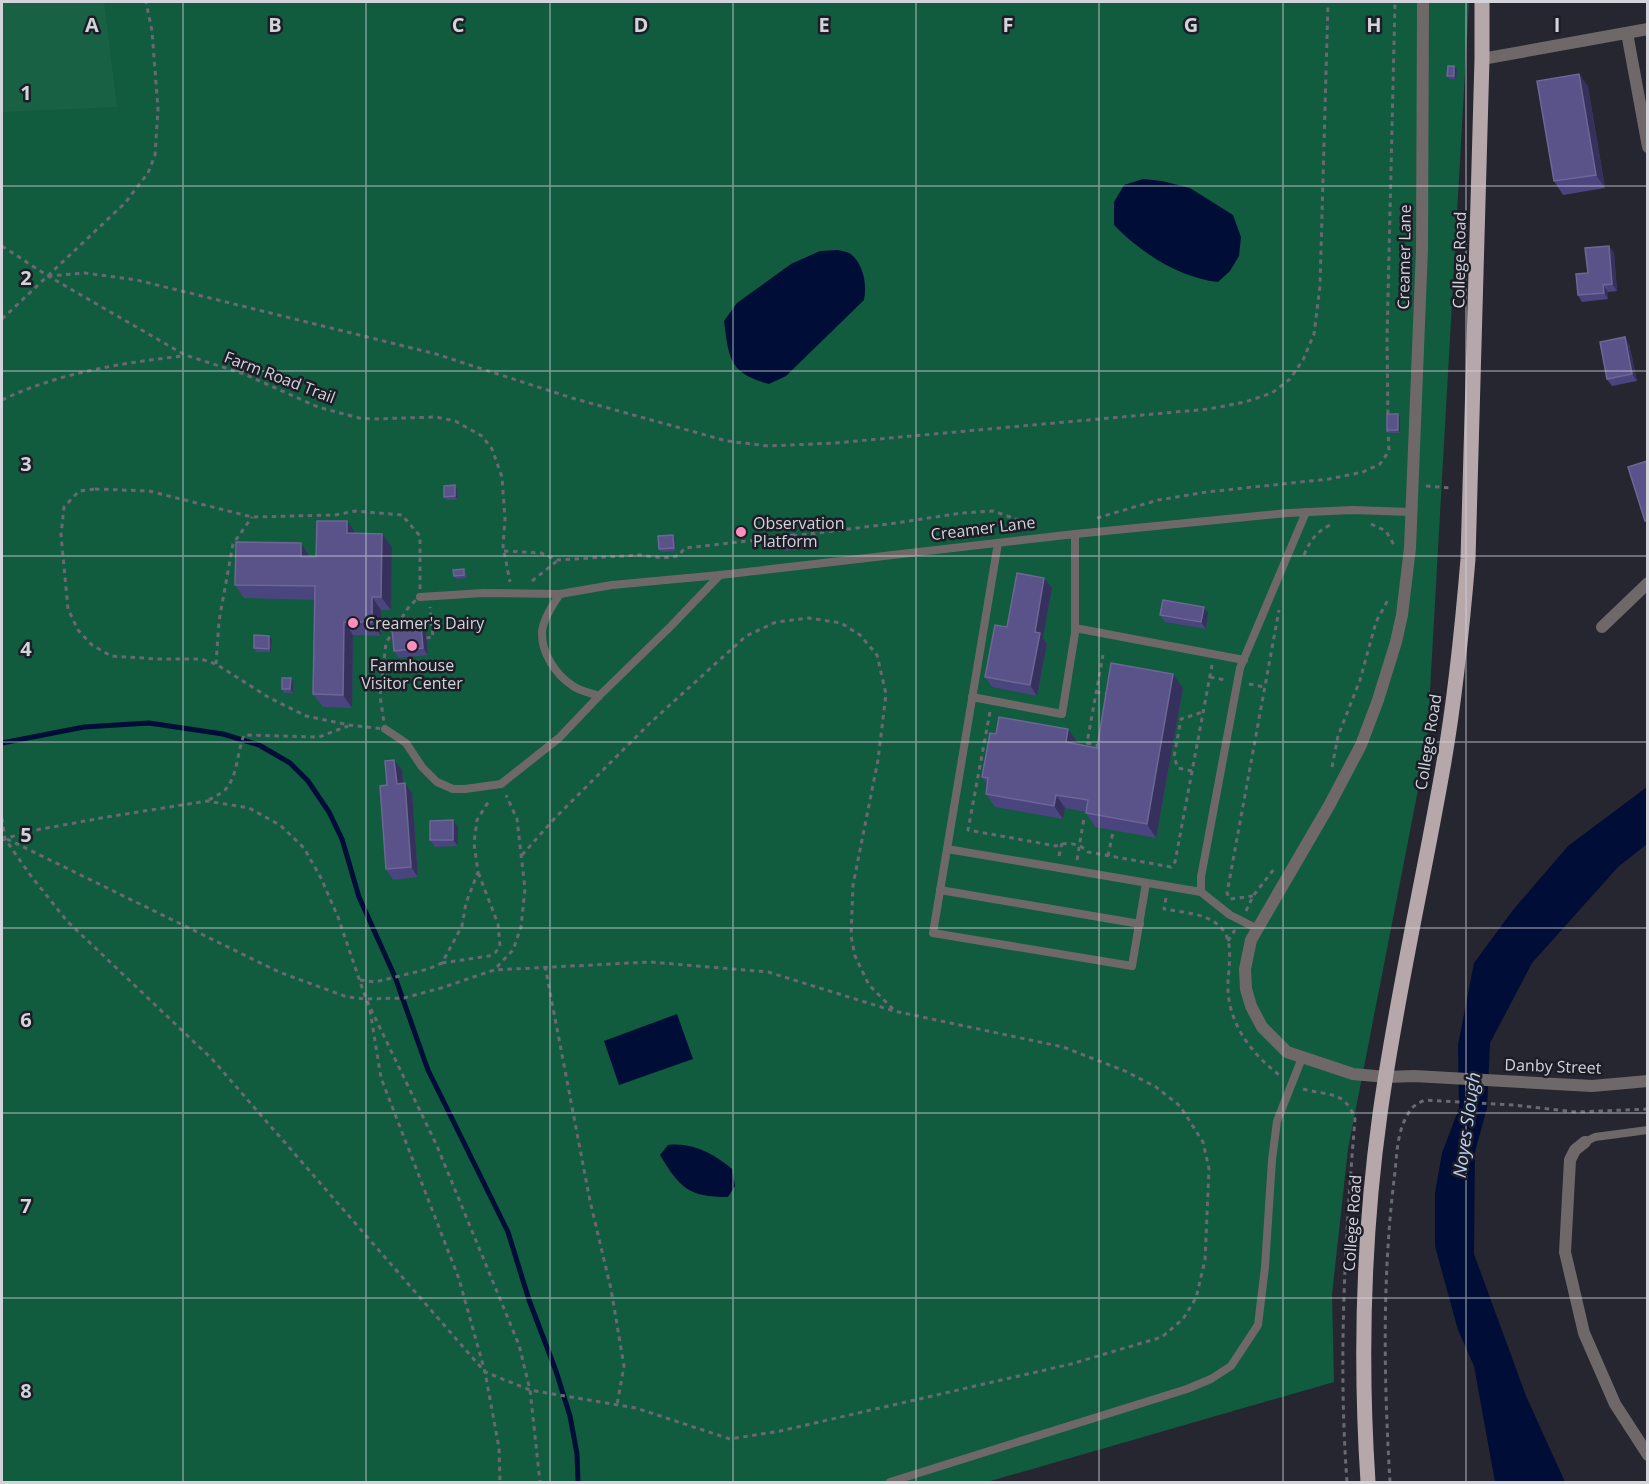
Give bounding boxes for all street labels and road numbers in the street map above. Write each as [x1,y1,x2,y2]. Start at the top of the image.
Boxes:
street label: Creamer Lane [1392,204,1416,310]
street label: College Road [1447,211,1471,309]
street label: Farm Road Trail [221,346,339,408]
street label: Creamer Lane [930,511,1036,545]
street label: College Road [1410,692,1446,792]
street label: Danby Street [1504,1053,1602,1079]
street label: College Road [1338,1174,1366,1272]

